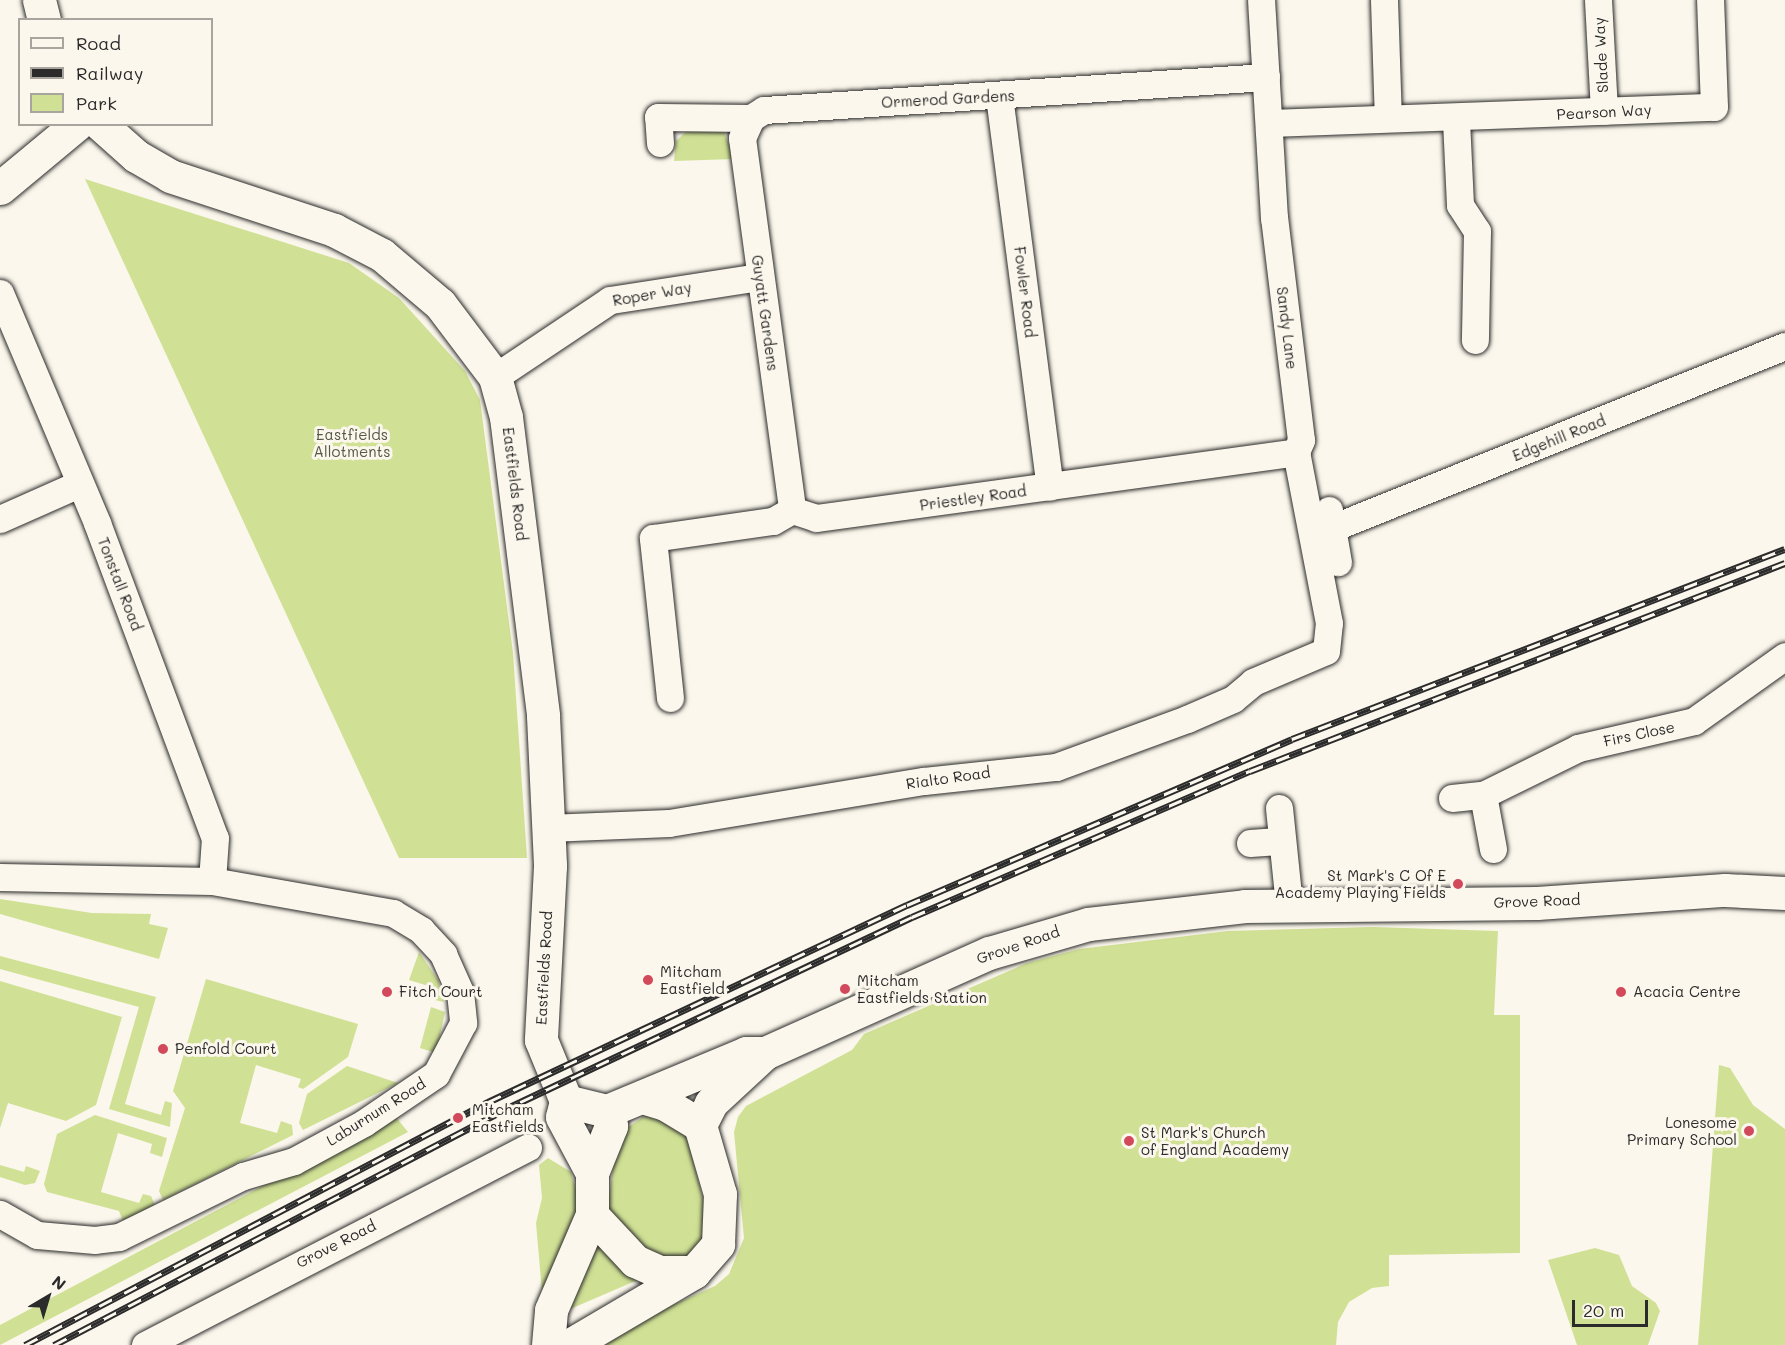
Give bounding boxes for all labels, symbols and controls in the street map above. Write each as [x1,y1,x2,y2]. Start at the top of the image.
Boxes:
street label: Slade Way [1590,17,1612,93]
legend [18,18,213,126]
text: Road [76,31,121,55]
text: Railway [76,61,143,85]
street label: Ormerod Gardens [881,87,1015,111]
text: Park [76,91,117,115]
street label: Pearson Way [1556,101,1652,123]
street label: Fowler Road [1010,245,1040,339]
street label: Guyatt Gardens [748,254,782,372]
street label: Roper Way [611,278,693,310]
street label: Sandy Lane [1273,286,1301,370]
street label: Edgehill Road [1510,411,1608,465]
park label: Eastfields Allotments [314,425,390,460]
street label: Eastfields Road [499,426,531,542]
street label: Priestley Road [919,482,1027,514]
street label: Tonstall Road [94,535,146,633]
street label: Firs Close [1602,718,1676,750]
street label: Rialto Road [905,763,991,793]
place label: St Mark's C Of E Academy Playing Fields [1275,866,1446,901]
marker: St Mark's C Of E Academy Playing Fields [1451,877,1465,891]
street label: Grove Road [1493,890,1581,912]
street label: Eastfields Road [532,910,556,1026]
street label: Grove Road [974,922,1062,968]
place label: Mitcham Eastfield [660,962,725,997]
place label: Mitcham Eastfields Station [857,971,987,1006]
marker: Mitcham Eastfield [641,973,655,987]
marker: Mitcham Eastfields Station [838,982,852,996]
place label: Fitch Court [399,983,483,1001]
place label: Acacia Centre [1633,983,1741,1001]
marker: Fitch Court [380,985,394,999]
marker: Acacia Centre [1614,985,1628,999]
place label: Penfold Court [175,1040,277,1058]
marker: Penfold Court [156,1042,170,1056]
street label: Laburnum Road [323,1074,429,1150]
place label: Mitcham Eastfields [472,1100,544,1135]
marker: Mitcham Eastfields [449,1109,467,1127]
place label: Lonesome Primary School [1627,1113,1737,1148]
place label: St Mark's Church of England Academy [1141,1123,1289,1158]
marker: Lonesome Primary School [1742,1124,1756,1138]
marker: St Mark's Church of England Academy [1122,1134,1136,1148]
street label: Grove Road [293,1216,379,1272]
north arrow [18,1267,78,1327]
text: N [48,1270,71,1294]
scale bar [1575,1288,1652,1326]
text: 20 m [1583,1298,1624,1322]

